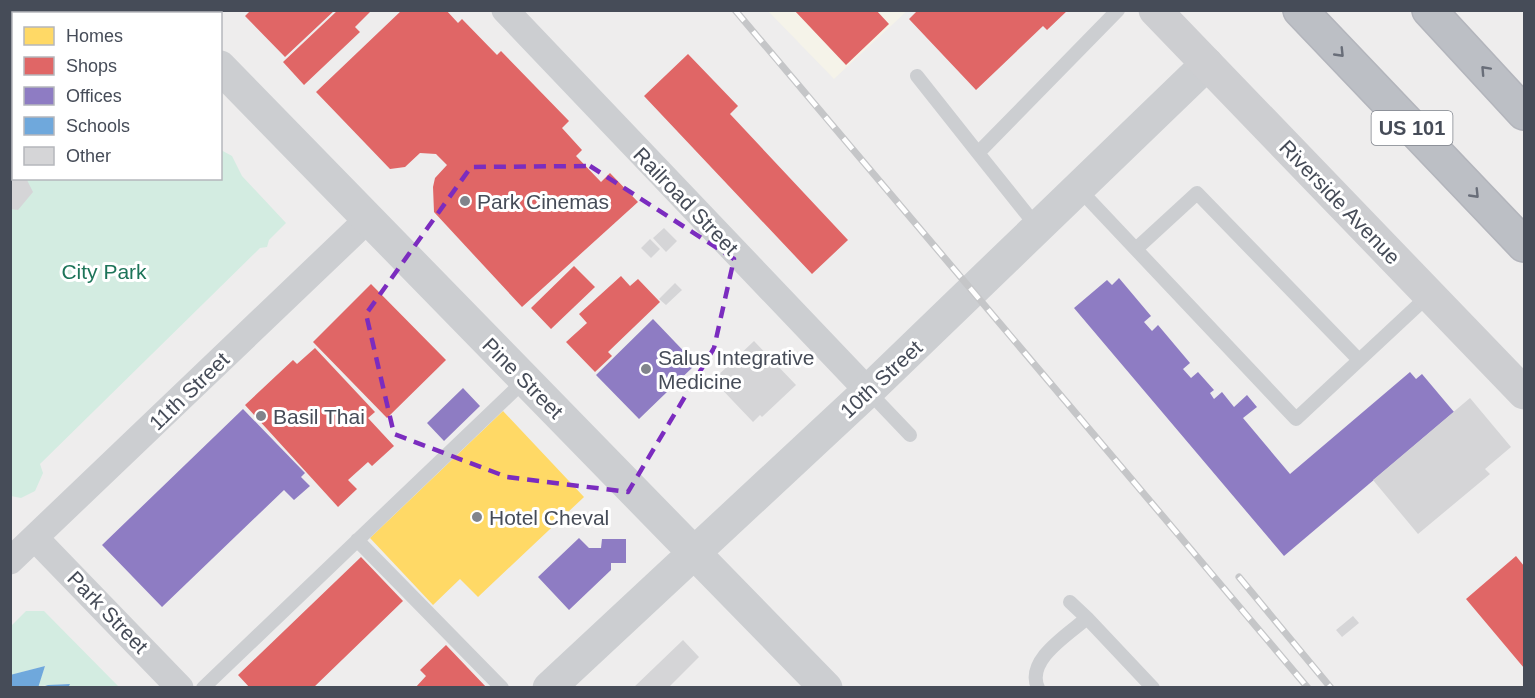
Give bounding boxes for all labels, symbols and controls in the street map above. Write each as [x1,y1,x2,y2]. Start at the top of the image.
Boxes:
legend [12,12,222,180]
text: Homes [66,26,123,46]
one-way arrow [1333,46,1344,56]
text: Shops [66,56,117,76]
one-way arrow [1481,67,1492,78]
text: Offices [66,86,122,106]
road number: US 101 [1372,111,1452,145]
text: Schools [66,116,130,136]
street label: Riverside Avenue [1275,135,1405,269]
street label: Railroad Street [629,143,743,259]
text: Other [66,146,111,166]
one-way arrow [1468,187,1479,197]
place label: Park Cinemas [477,190,609,213]
marker: Park Cinemas [458,194,472,208]
park label: City Park [61,260,147,283]
street label: Pine Street [478,333,568,423]
street label: 10th Street [836,335,927,422]
place label: Salus Integrative Medicine [658,346,814,393]
street label: 11th Street [145,347,233,434]
marker: Salus Integrative Medicine [639,362,653,376]
place label: Basil Thai [273,405,365,428]
marker: Basil Thai [254,409,268,423]
place label: Hotel Cheval [489,506,609,529]
marker: Hotel Cheval [470,510,484,524]
street label: Park Street [63,566,153,658]

